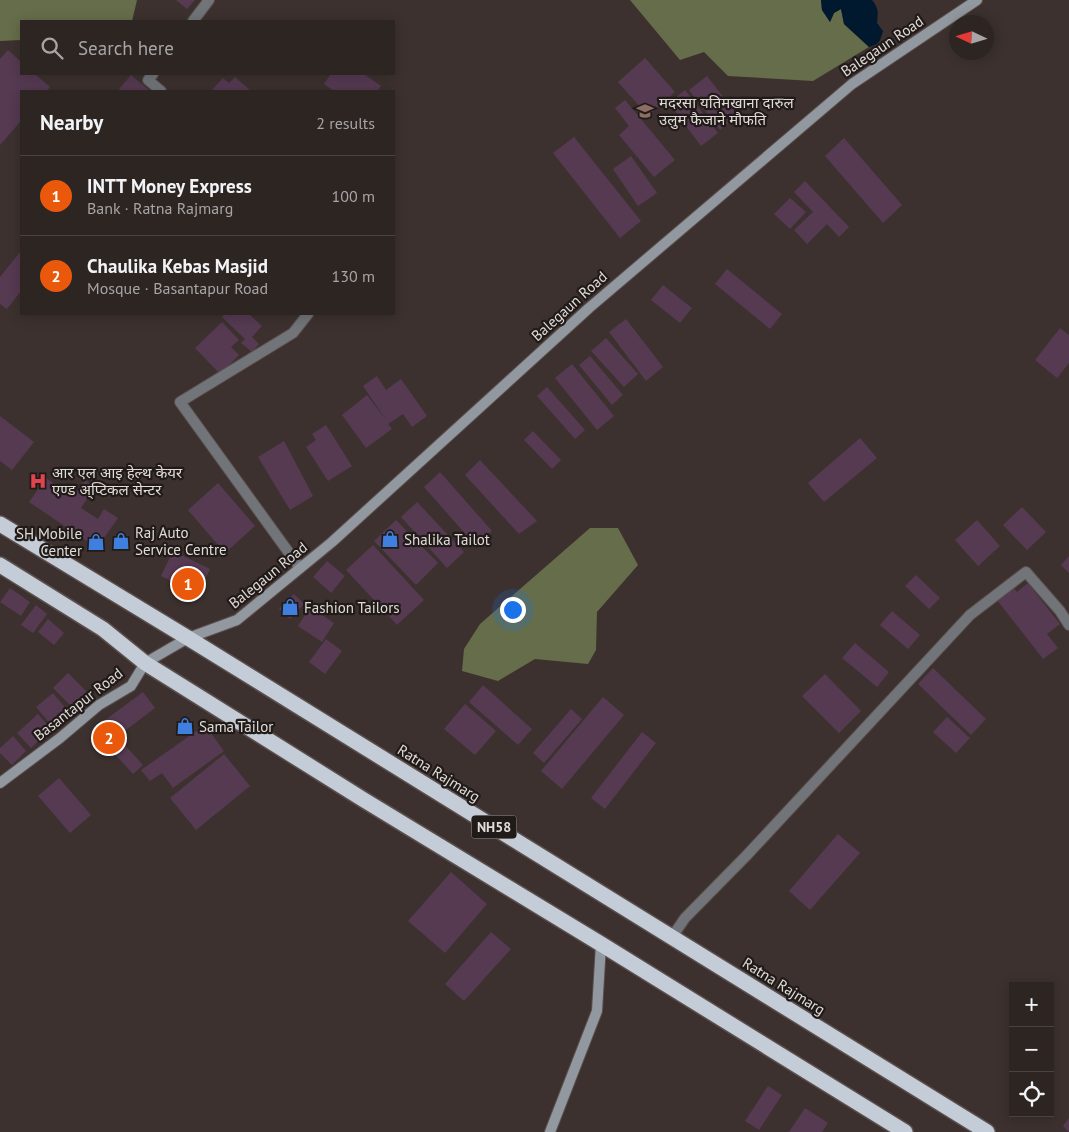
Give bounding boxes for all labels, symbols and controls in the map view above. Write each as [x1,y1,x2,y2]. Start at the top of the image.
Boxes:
street label: Balegaun Road [837,11,927,81]
north arrow [949,15,994,60]
search box [20,20,395,75]
icon: search [38,34,66,62]
text: Search here [78,36,174,60]
place label: मदरसा यतिमखाना दारुल उलुम फैजाने माैफति [659,93,794,130]
school or university icon: मदरसा यतिमखाना दारुल उलुम फैजाने माैफति [635,101,655,121]
text: Nearby [40,109,103,136]
text: 2 results [316,113,375,133]
text: INTT Money Express [87,174,252,198]
text: 1 [51,186,61,206]
text: 100 m [332,186,375,206]
text: Bank · Ratna Rajmarg [87,198,233,218]
text: Chaulika Kebas Masjid [87,254,268,278]
text: 2 [51,266,61,286]
text: 130 m [332,266,375,286]
street label: Balegaun Road [527,267,611,345]
text: Mosque · Basantapur Road [87,278,268,298]
place label: आर एल आइ हेल्थ केयर एण्ड अ्प्टिकल सेन्टर [52,463,183,500]
hospital icon: आर एल आइ हेल्थ केयर एण्ड अ्प्टिकल सेन्टर [28,471,48,491]
place label: Raj Auto Service Centre [135,523,227,559]
place label: SH Mobile Center [16,524,82,560]
shop icon: Shalika Tailot [380,529,400,549]
place label: Shalika Tailot [404,530,490,549]
shop icon: Raj Auto Service Centre [111,531,131,551]
shop icon: SH Mobile Center [86,532,106,552]
street label: Balegaun Road [225,538,311,612]
pin: 1 [172,565,204,603]
shop icon: Fashion Tailors [280,597,300,617]
your location [500,597,526,623]
place label: Fashion Tailors [304,598,400,617]
street label: Basantapur Road [30,663,126,745]
shop icon: Sama Tailor [175,716,195,736]
place label: Sama Tailor [199,717,273,736]
pin: 2 [93,719,125,757]
street label: Ratna Rajmarg [394,740,484,806]
road number: NH58 [472,816,516,839]
street label: Ratna Rajmarg [739,953,829,1019]
map controls [1009,982,1054,1117]
button: + [1009,982,1054,1027]
button: − [1009,1027,1054,1072]
button: locate [1009,1072,1054,1117]

